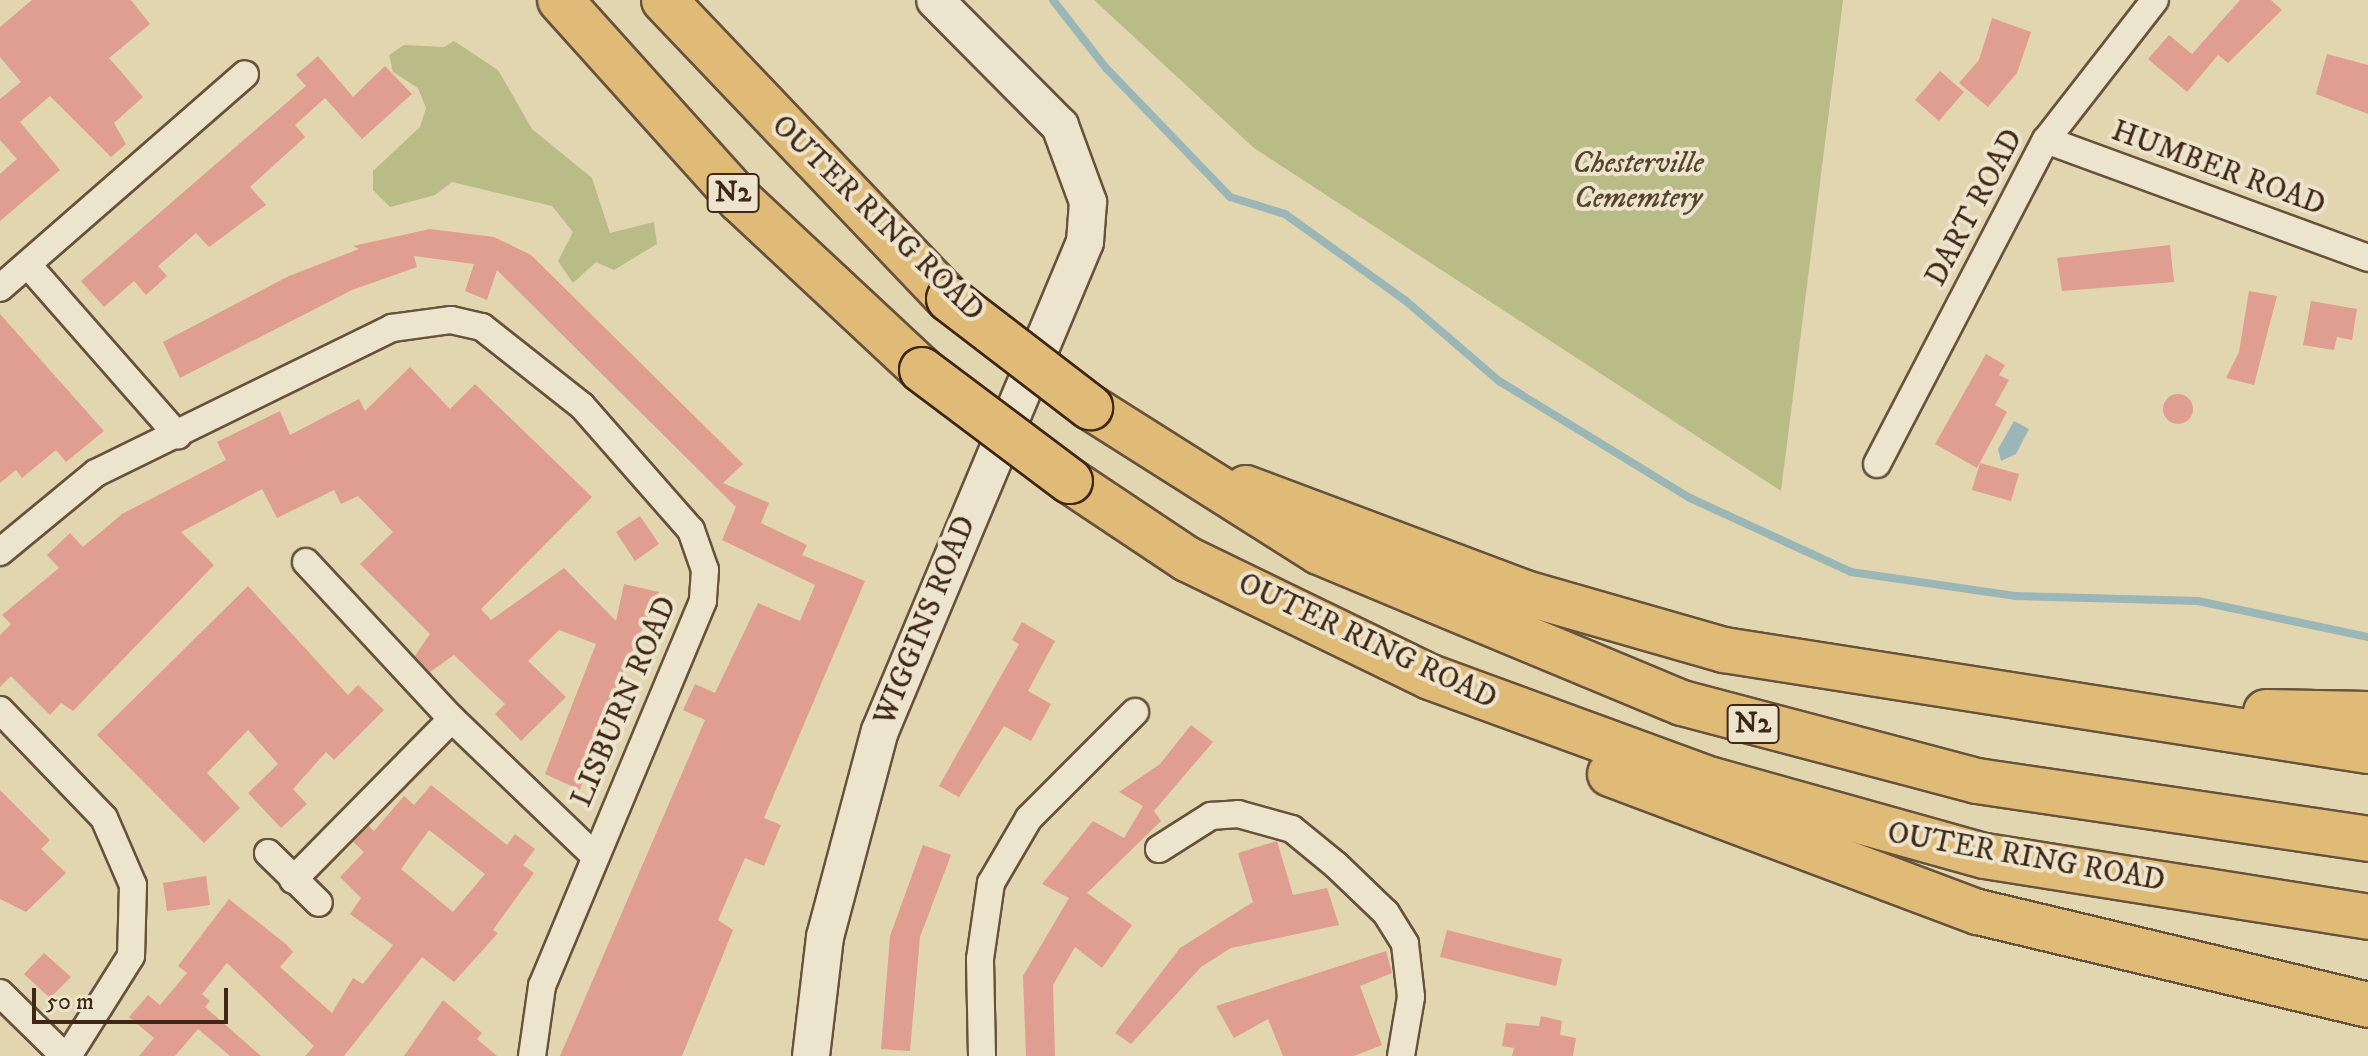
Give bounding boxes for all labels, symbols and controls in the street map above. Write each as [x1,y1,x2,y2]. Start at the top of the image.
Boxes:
street label: OUTER RING ROAD [763,109,991,329]
street label: HUMBER ROAD [2106,114,2330,224]
street label: DART ROAD [1919,123,2031,293]
park label: Chesterville Cememtery [1572,146,1704,216]
road number: N2 [705,169,761,217]
street label: WIGGINS ROAD [868,511,984,731]
street label: OUTER RING ROAD [1232,566,1502,718]
street label: LISBURN ROAD [564,591,686,813]
road number: N2 [1725,700,1781,748]
street label: OUTER RING ROAD [1885,816,2167,900]
scale bar [36,972,232,1022]
text: 50 m [46,987,94,1017]

